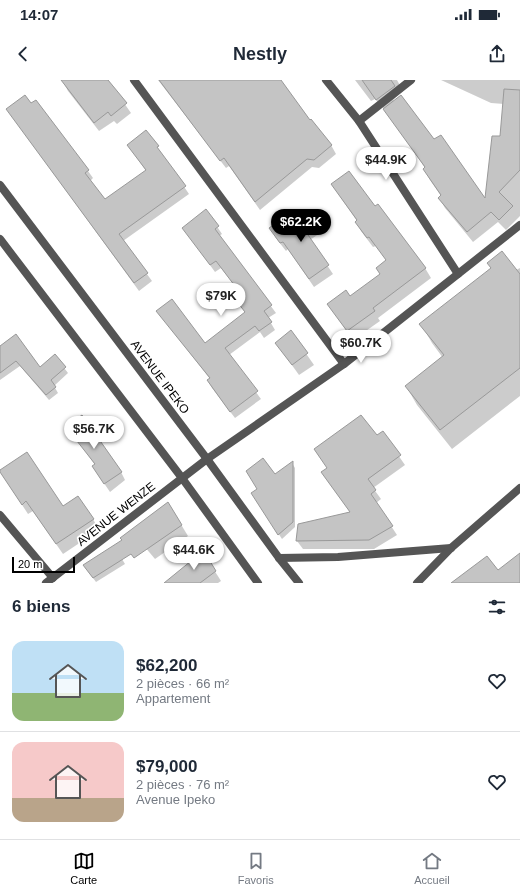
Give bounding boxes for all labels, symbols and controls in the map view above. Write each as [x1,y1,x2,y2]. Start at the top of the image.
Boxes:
text: 14:07 [20,6,58,23]
icon: back [12,43,34,65]
icon: share [486,43,508,65]
text: Nestly [233,44,287,64]
pin: $44.9K [353,147,419,181]
text: $44.9K [365,152,407,167]
pin: $62.2K [268,209,334,243]
text: $62.2K [280,214,322,229]
pin: $79K [197,283,245,317]
text: $79K [205,288,237,303]
pin: $60.7K [328,330,394,364]
text: $60.7K [340,335,382,350]
street label: AVENUE IPEKO [128,337,192,417]
pin: $56.7K [61,416,127,450]
text: $56.7K [73,421,115,436]
street label: AVENUE WENZE [74,479,158,549]
pin: $44.6K [161,537,227,571]
text: $44.6K [173,542,215,557]
scale bar [12,555,75,574]
text: 20 m [18,558,42,570]
icon: filters [486,596,508,618]
text: 6 biens [12,597,71,616]
text: $62,200 [136,656,197,675]
icon: home [44,657,92,705]
icon: heart [486,670,508,692]
text: 2 pièces · 66 m² [136,676,229,691]
text: Appartement [136,691,210,706]
text: $79,000 [136,757,197,776]
icon: home [44,758,92,806]
icon: heart [486,771,508,793]
text: 2 pièces · 76 m² [136,777,229,792]
text: Avenue Ipeko [136,792,215,807]
tab: Carte [70,850,97,886]
tab: Favoris [238,850,274,886]
tab: Accueil [414,850,450,886]

